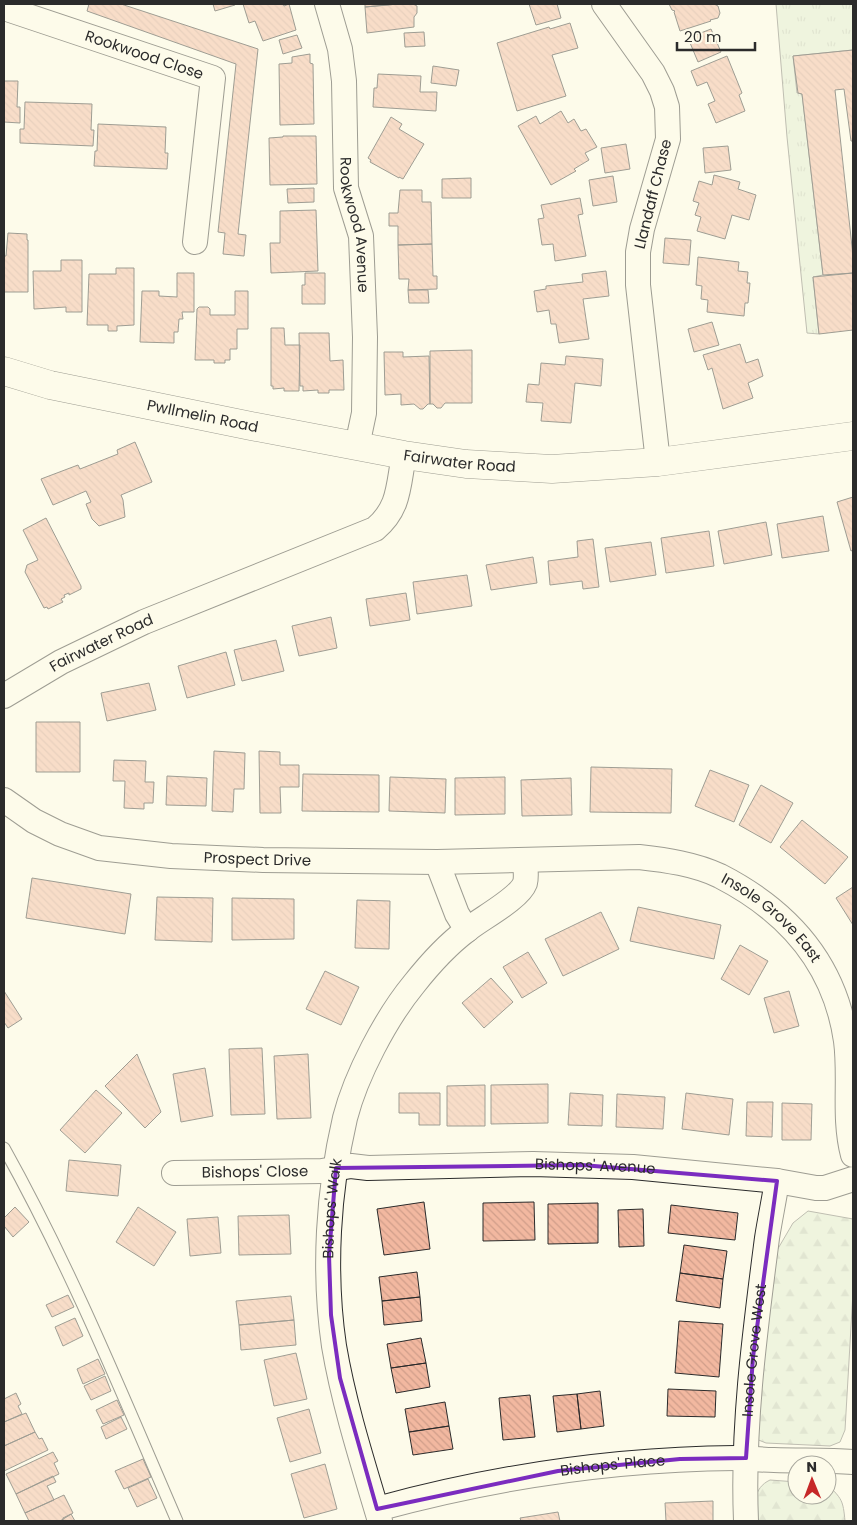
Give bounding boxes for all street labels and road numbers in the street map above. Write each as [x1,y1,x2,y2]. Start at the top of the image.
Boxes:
street label: Rookwood Close [82,25,207,84]
street label: Llandaff Chase [629,137,676,251]
street label: Rookwood Avenue [335,157,374,293]
street label: Pwllmelin Road [145,394,260,437]
street label: Fairwater Road [402,444,516,477]
street label: Fairwater Road [45,608,156,677]
street label: Prospect Drive [203,846,311,871]
street label: Insole Grove East [718,868,826,966]
street label: Bishops' Avenue [535,1153,657,1179]
street label: Bishops' Walk [317,1156,347,1259]
street label: Bishops' Close [202,1160,308,1183]
street label: Insole Grove West [737,1282,771,1418]
street label: Bishops' Place [559,1450,666,1481]

